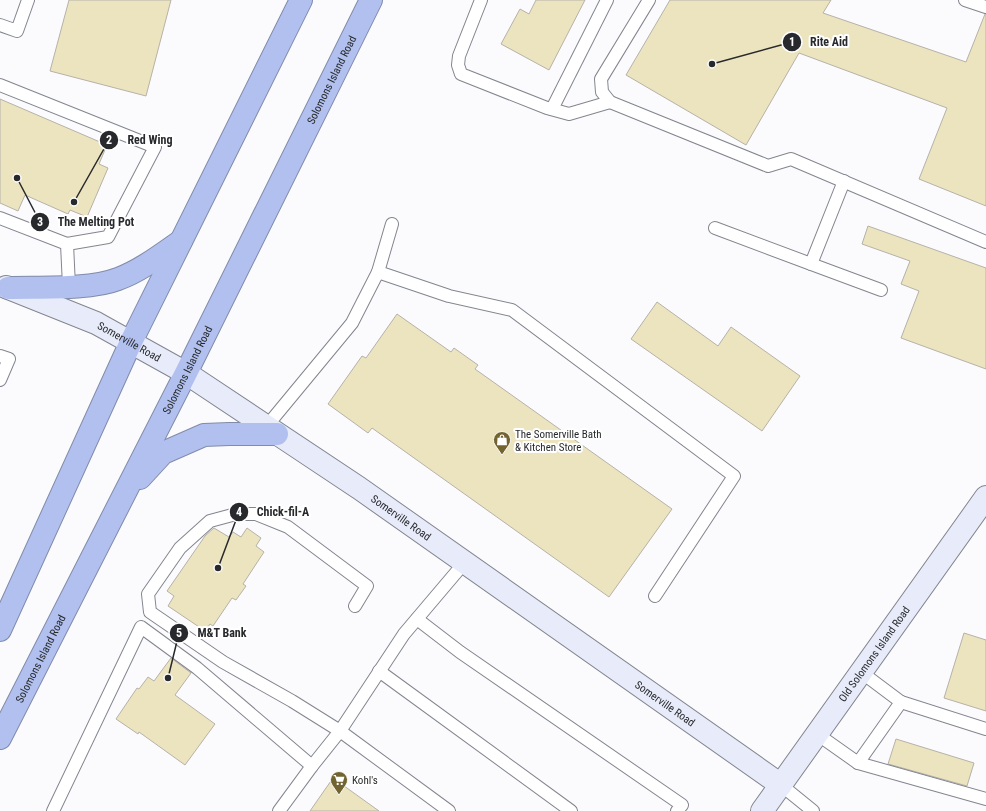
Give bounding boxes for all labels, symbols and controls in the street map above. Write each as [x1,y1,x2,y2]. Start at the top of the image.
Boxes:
callout: Rite Aid [782,30,856,54]
street label: Solomons Island Road [305,34,359,126]
text: 1 [789,35,795,49]
text: Rite Aid [810,35,848,49]
callout: Red Wing [99,128,180,152]
text: 2 [106,133,112,147]
text: Red Wing [127,133,173,147]
callout: The Melting Pot [30,210,142,234]
text: 3 [37,215,43,229]
text: The Melting Pot [58,215,135,229]
street label: Somerville Road [95,319,163,365]
street label: Solomons Island Road [160,324,215,416]
place label: The Somerville Bath & Kitchen Store [515,428,602,454]
shop icon: The Somerville Bath & Kitchen Store [492,430,512,455]
street label: Somerville Road [368,492,433,544]
callout: Chick-fil-A [229,500,318,524]
text: 4 [236,505,242,519]
text: Chick-fil-A [257,505,310,519]
street label: Old Solomons Island Road [836,604,913,704]
street label: Solomons Island Road [13,613,69,705]
callout: M&T Bank [169,621,255,645]
text: 5 [176,626,182,640]
text: M&T Bank [198,626,247,640]
street label: Somerville Road [632,678,697,729]
supermarket icon: Kohl's [329,770,349,795]
place label: Kohl's [352,774,378,787]

